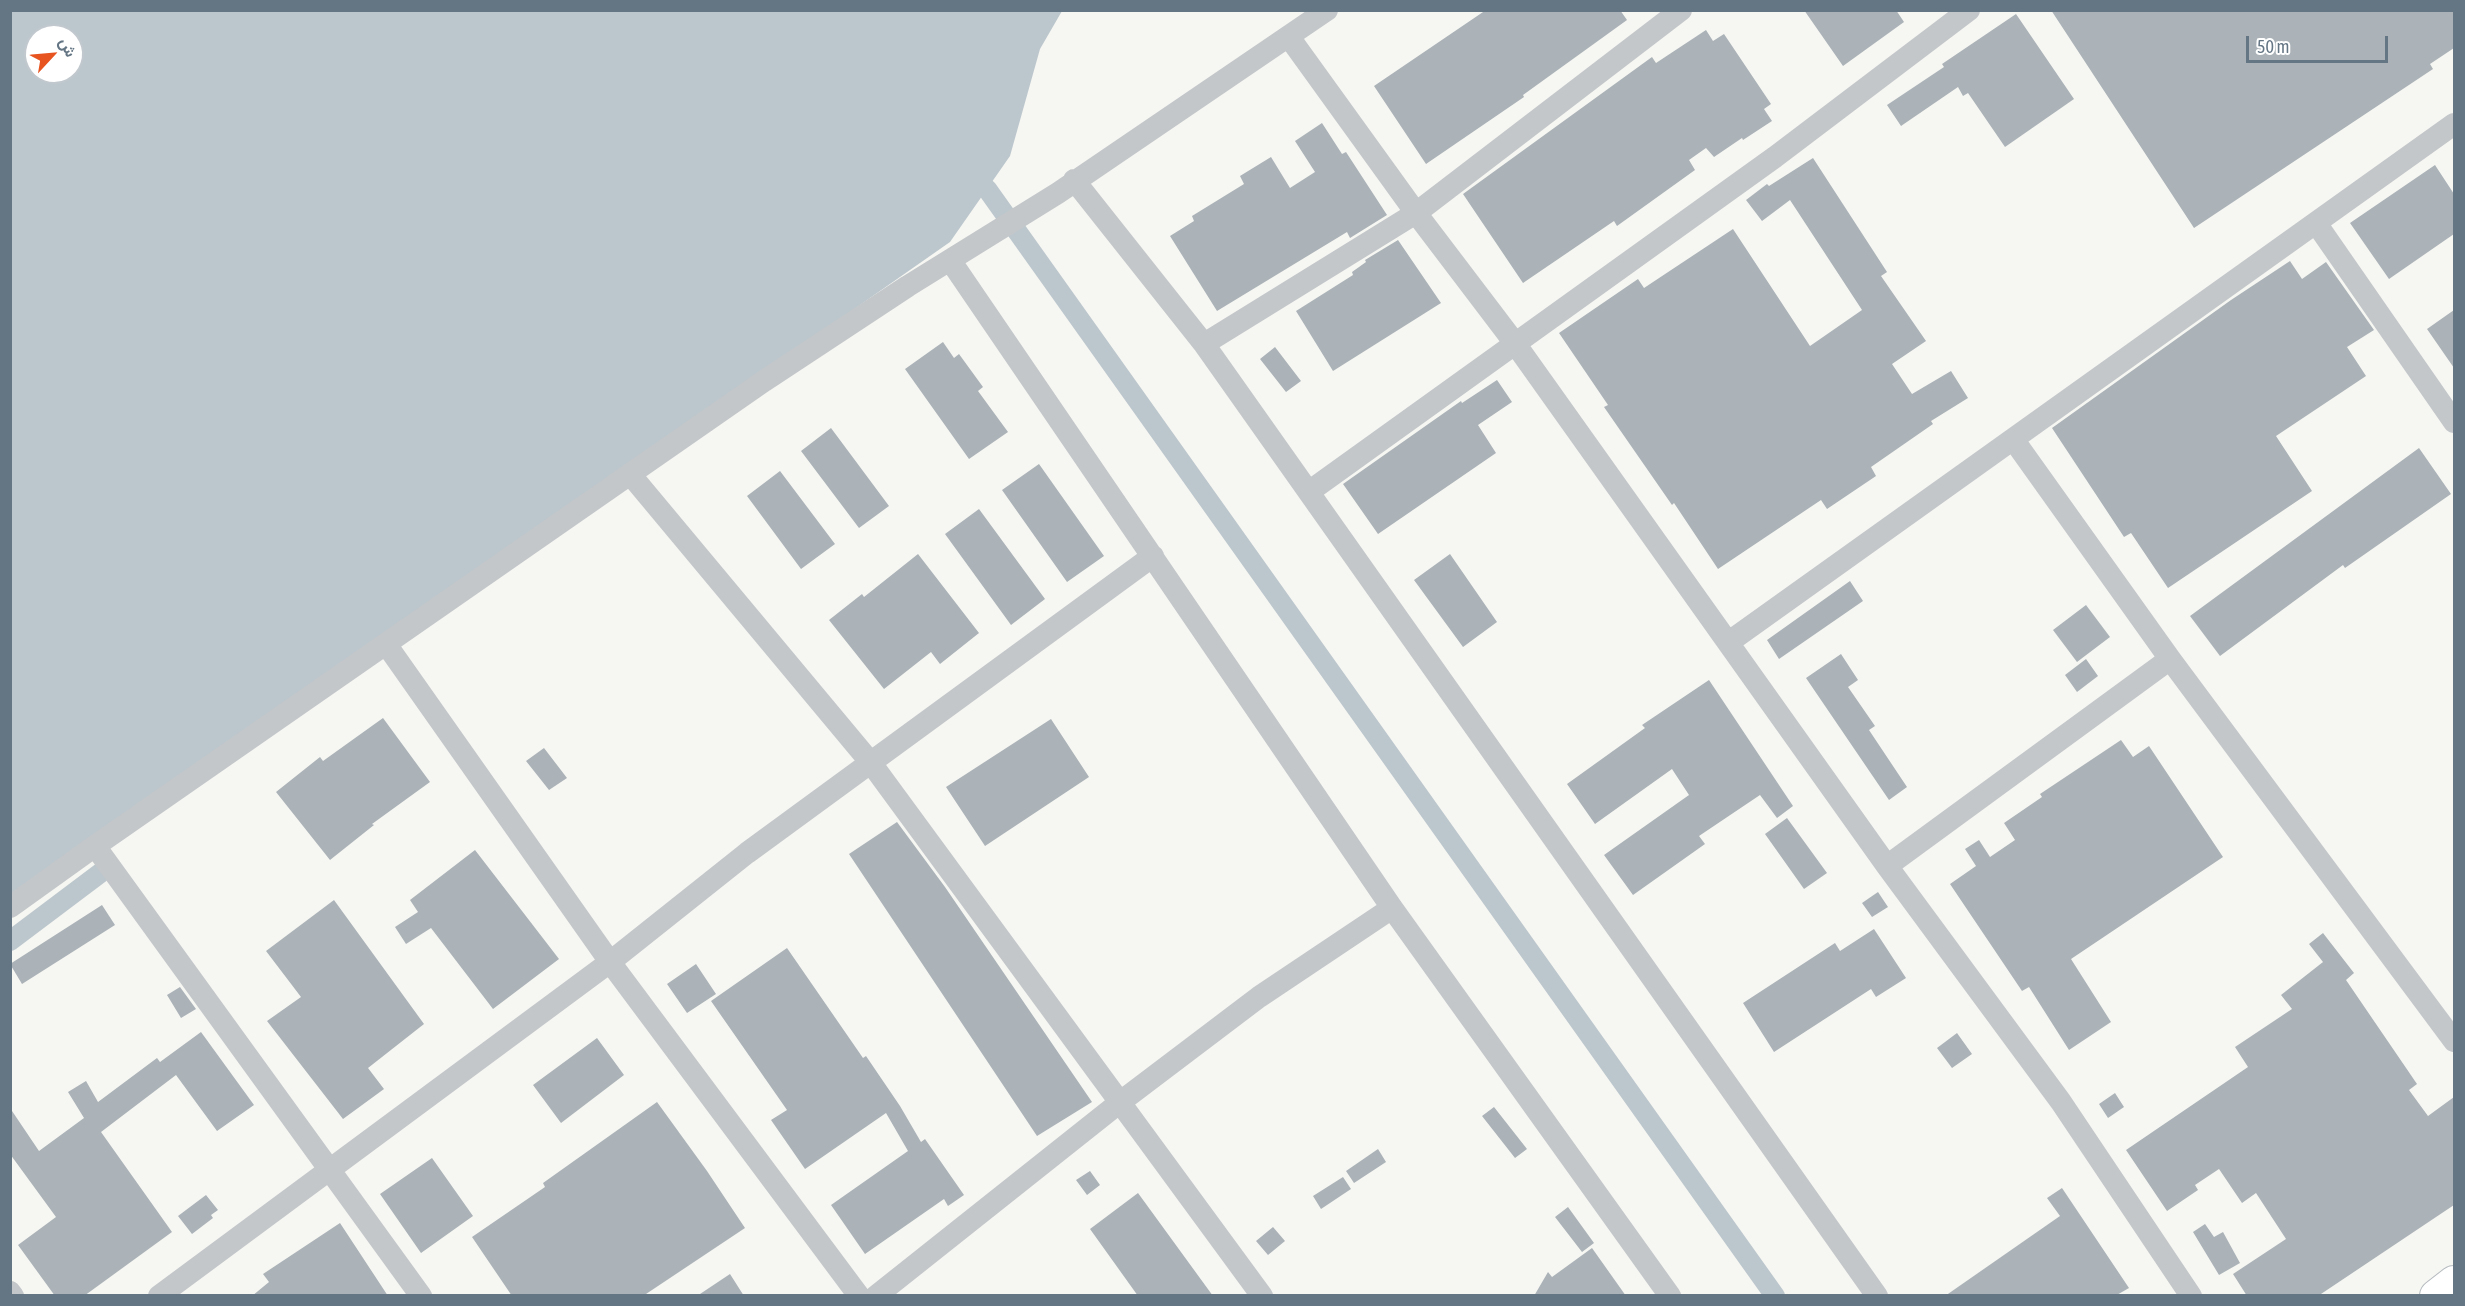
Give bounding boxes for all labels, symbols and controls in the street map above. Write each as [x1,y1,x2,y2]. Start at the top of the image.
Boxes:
north arrow [24,24,84,84]
scale bar [2249,24,2392,62]
text: ش [56,34,81,60]
text: 50 m [2257,36,2289,57]

